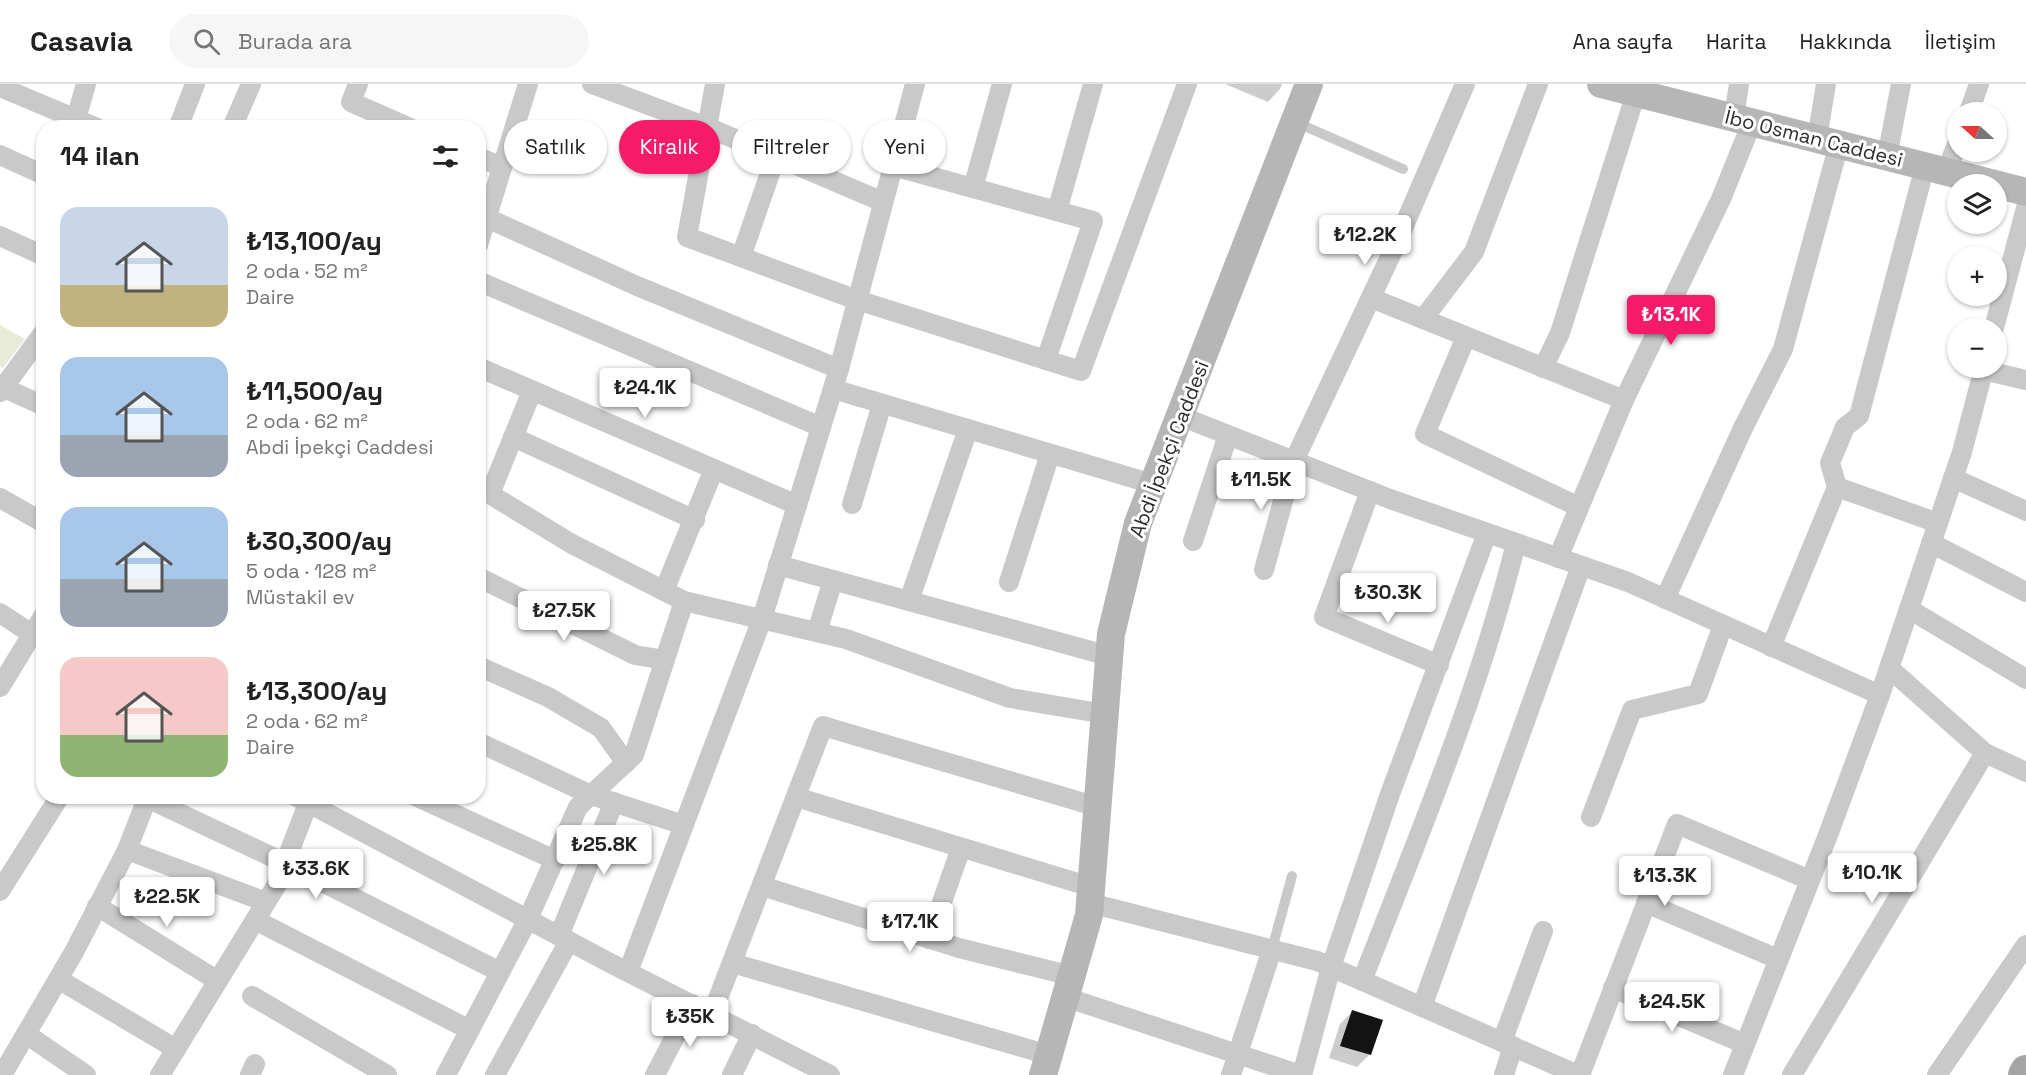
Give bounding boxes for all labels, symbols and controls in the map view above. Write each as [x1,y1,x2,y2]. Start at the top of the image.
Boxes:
search box [169,14,589,68]
text: Casavia [30,23,133,59]
icon: search [190,25,223,58]
text: Burada ara [238,27,352,55]
text: Ana sayfa [1573,28,1673,55]
text: Harita [1706,28,1767,55]
text: Hakkında [1800,28,1892,55]
text: İletişim [1925,28,1996,55]
north arrow [1947,102,2007,162]
map controls [1947,102,2007,378]
street label: İbo Osman Caddesi [1722,103,1906,173]
chip: Satılık [504,120,607,174]
chip: Kiralık [619,120,720,174]
chip: Filtreler [732,120,851,174]
chip: Yeni [863,120,946,174]
text: 14 ilan [60,139,140,173]
icon: filters [429,140,462,173]
button: layers [1947,174,2007,234]
pin: ₺12.2K [1316,215,1414,266]
text: ₺12.2K [1333,221,1397,247]
text: ₺13,100/ay [246,224,382,258]
icon: home [108,231,180,303]
button: + [1947,246,2007,306]
text: 2 oda · 52 m² [246,258,368,284]
text: Daire [246,284,295,310]
pin: ₺13.1K [1622,295,1720,346]
text: ₺13.1K [1641,301,1701,327]
button: − [1947,318,2007,378]
street label: Abdi İpekçi Caddesi [1123,357,1215,541]
pin: ₺24.1K [596,368,694,419]
text: ₺11,500/ay [246,374,383,408]
text: ₺24.1K [613,374,677,400]
icon: home [108,381,180,453]
text: 2 oda · 62 m² [246,408,368,434]
text: Abdi İpekçi Caddesi [246,434,433,460]
pin: ₺11.5K [1212,460,1310,511]
text: ₺11.5K [1231,466,1291,492]
text: ₺30,300/ay [246,524,392,558]
icon: home [108,531,180,603]
text: 5 oda · 128 m² [246,558,376,584]
pin: ₺30.3K [1339,573,1437,624]
text: ₺30.3K [1354,579,1422,605]
text: Müstakil ev [246,584,354,610]
pin: ₺27.5K [515,591,613,642]
text: ₺27.5K [532,597,596,623]
text: ₺13,300/ay [246,674,387,708]
icon: home [108,681,180,753]
text: 2 oda · 62 m² [246,708,368,734]
text: Daire [246,734,295,760]
pin: ₺25.8K [555,825,653,876]
text: ₺25.8K [571,831,637,857]
pin: ₺33.6K [267,849,365,900]
pin: ₺10.1K [1823,853,1921,904]
text: ₺33.6K [282,855,350,881]
pin: ₺13.3K [1616,856,1714,907]
text: ₺10.1K [1842,859,1902,885]
text: ₺13.3K [1633,862,1697,888]
pin: ₺22.5K [118,877,216,928]
text: ₺22.5K [134,883,200,909]
pin: ₺17.1K [861,902,959,953]
text: ₺17.1K [881,908,939,934]
pin: ₺24.5K [1623,982,1721,1033]
text: ₺24.5K [1638,988,1706,1014]
pin: ₺35K [654,997,726,1048]
text: ₺35K [665,1003,715,1029]

